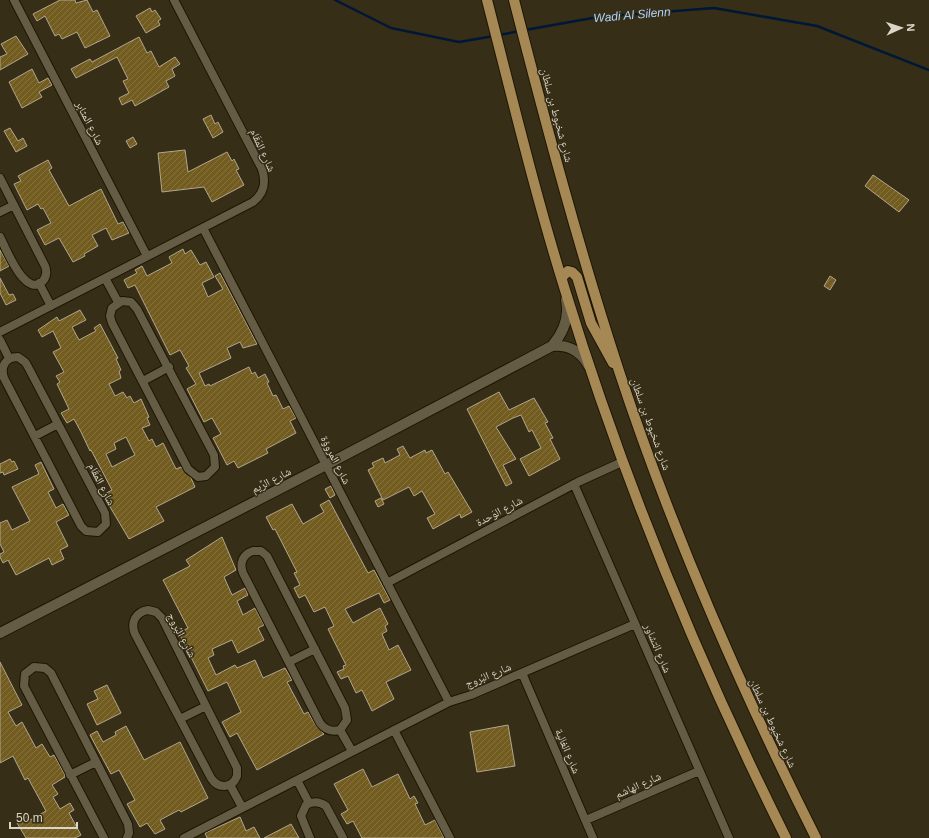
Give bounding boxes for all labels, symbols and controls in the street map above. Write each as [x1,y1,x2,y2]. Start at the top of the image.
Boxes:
water label: Wadi Al Silenn [593,5,671,25]
north arrow [881,8,921,48]
text: N [905,23,917,32]
street label: شارع شخبوط بن سلطان [538,67,575,164]
street label: شارع المثابر [72,98,106,147]
street label: شارع المَقَام [247,127,278,174]
street label: شارع شخبوط بن سلطان [628,376,673,472]
street label: شارع المروؤة [318,434,353,487]
street label: شارع المَقَام [85,461,118,508]
street label: شارع الرِّيم [249,465,294,497]
street label: شارع الوَحدة [474,494,525,529]
street label: شارع البُروج [164,611,199,660]
street label: شارع التشاور [641,621,674,675]
street label: شارع البُروج [463,660,513,691]
street label: شارع شخبوط بن سلطان [746,677,799,770]
street label: شارع الغالية [552,727,583,776]
street label: شارع الهاشم [613,770,664,802]
scale bar [10,804,77,830]
text: 50 m [16,811,43,825]

